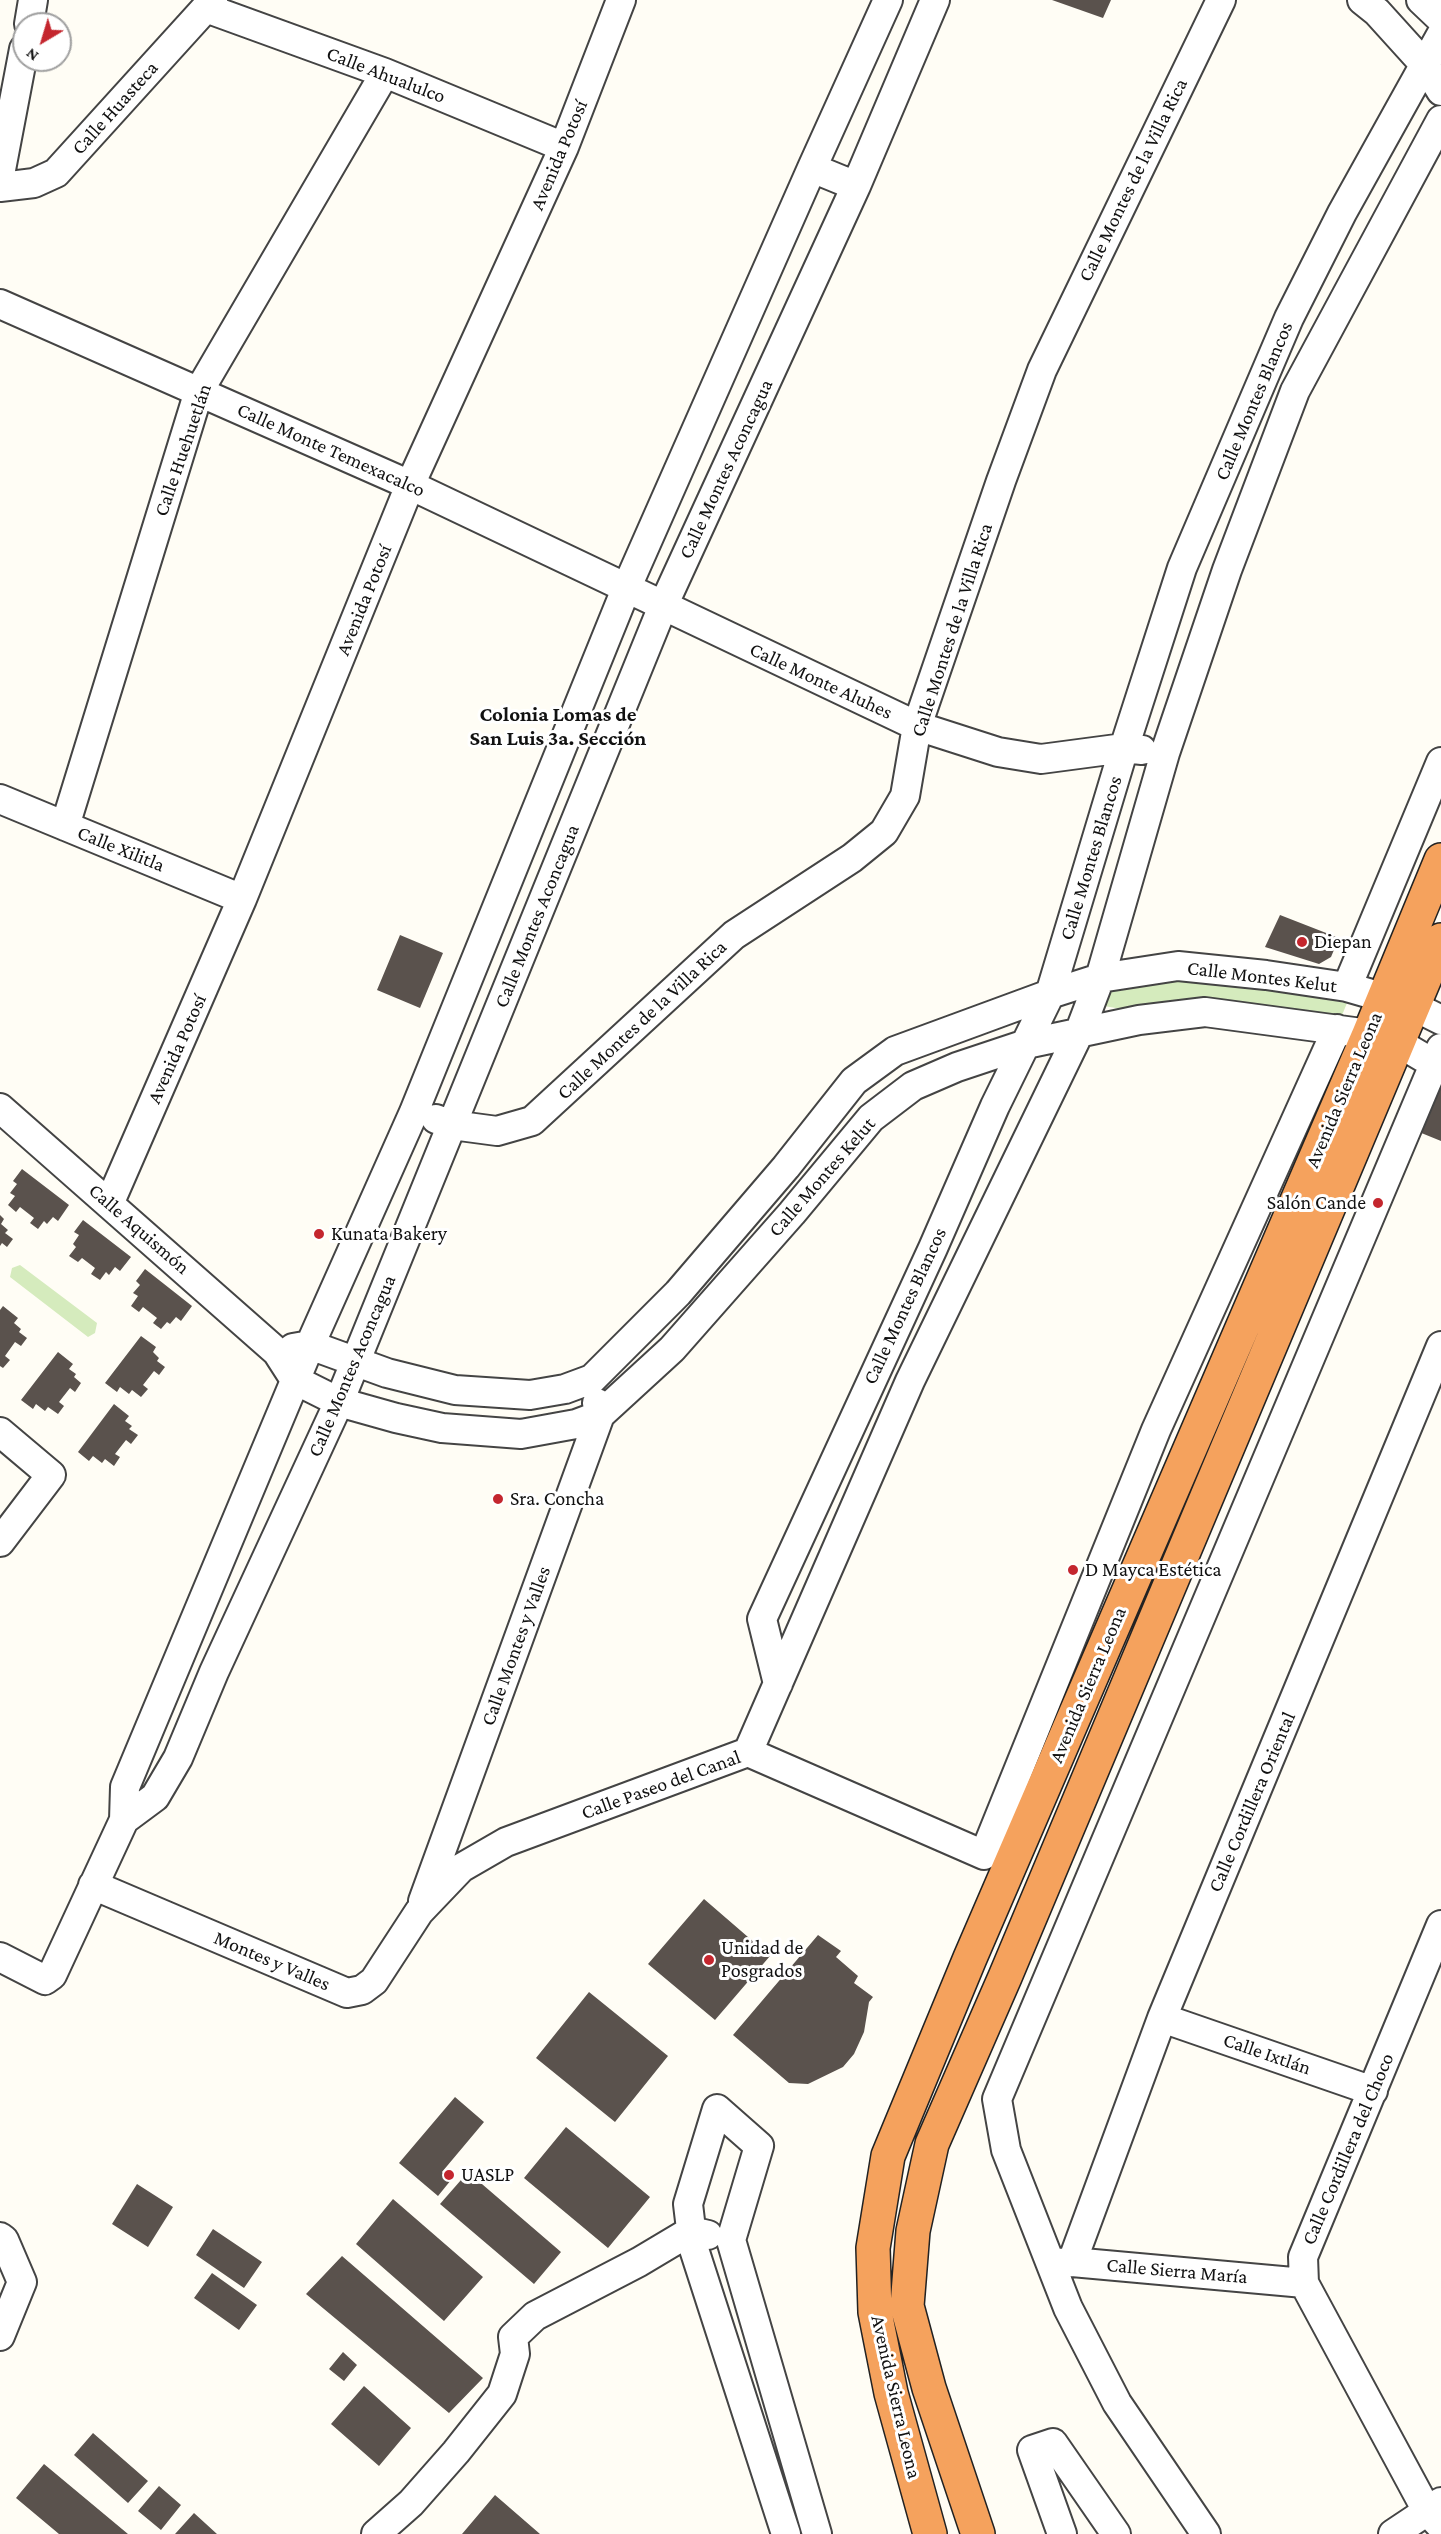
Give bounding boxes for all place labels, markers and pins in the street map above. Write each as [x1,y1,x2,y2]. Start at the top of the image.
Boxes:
place label: Diepan [1314,930,1372,954]
marker: Diepan [1295,935,1309,949]
place label: Salón Cande [1267,1191,1366,1215]
marker: Salón Cande [1371,1196,1385,1210]
place label: Kunata Bakery [331,1222,447,1246]
marker: Kunata Bakery [312,1227,326,1241]
place label: Sra. Concha [510,1487,604,1511]
marker: Sra. Concha [491,1492,505,1506]
place label: D Mayca Estética [1085,1558,1222,1582]
marker: D Mayca Estética [1066,1563,1080,1577]
place label: Unidad de Posgrados [721,1936,803,1983]
marker: Unidad de Posgrados [702,1953,716,1967]
place label: UASLP [461,2163,514,2187]
marker: UASLP [442,2168,456,2182]

